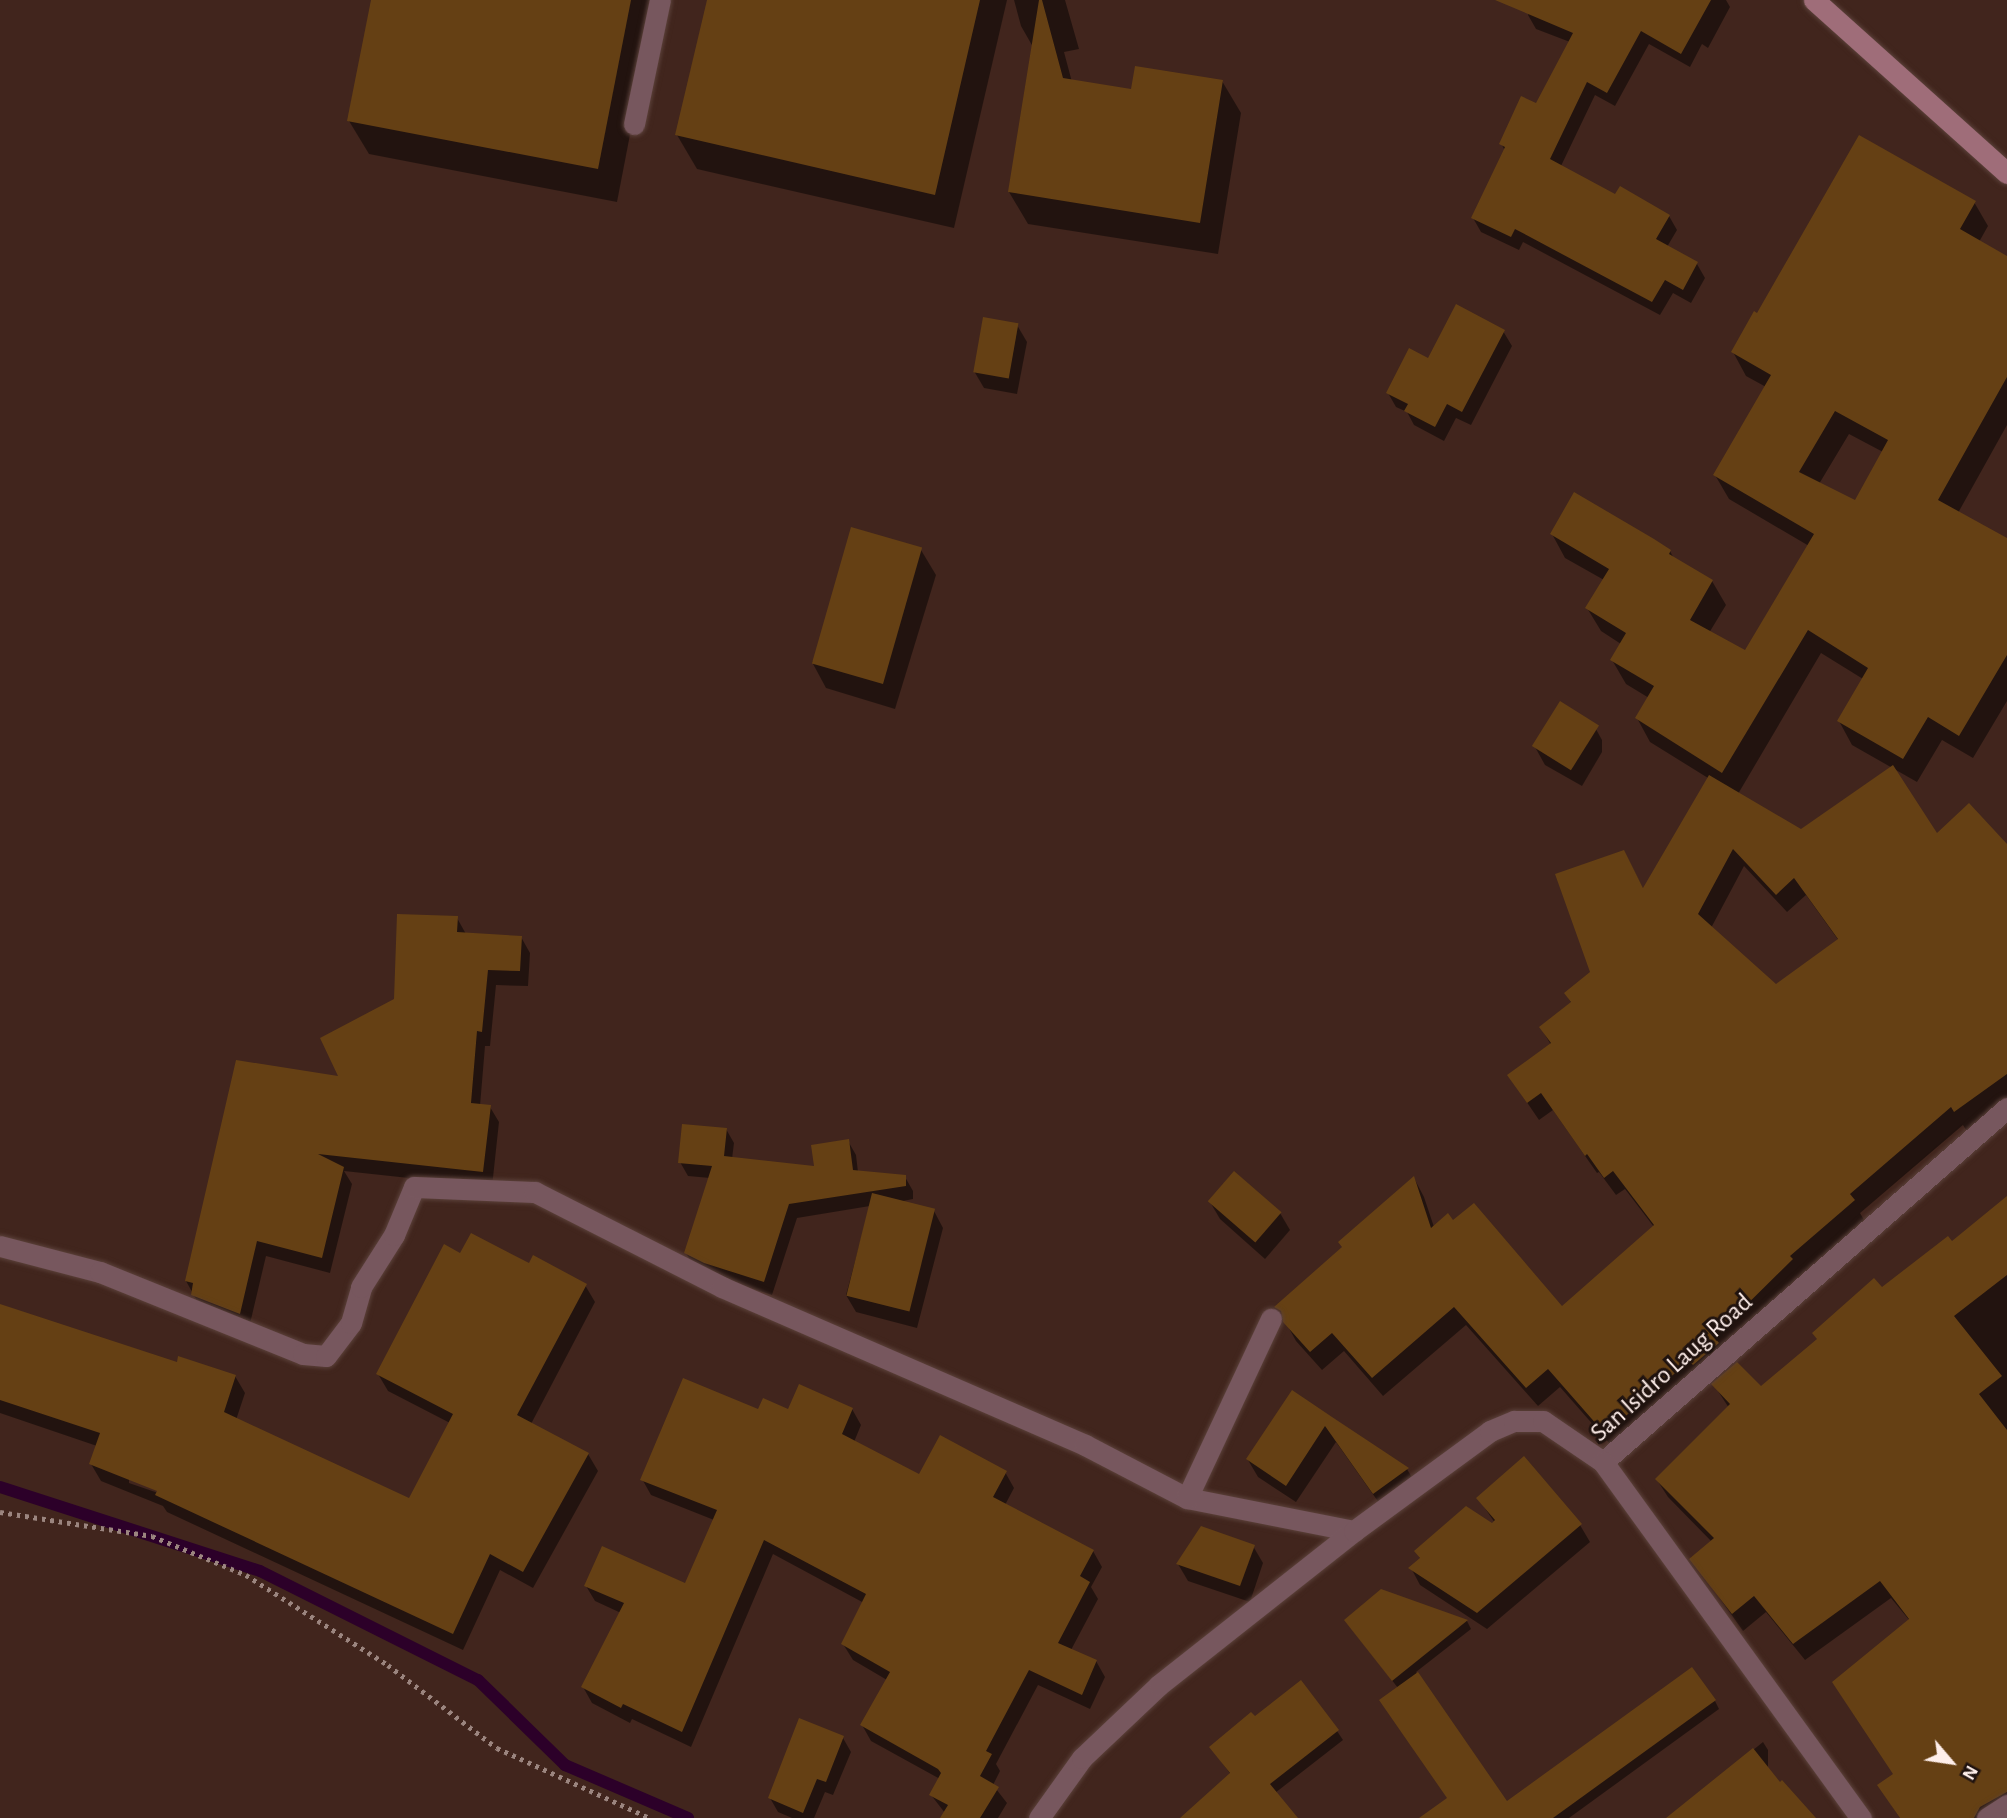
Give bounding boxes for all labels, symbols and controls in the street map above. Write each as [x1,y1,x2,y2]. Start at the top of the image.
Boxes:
street label: San Isidro Laug Road [1585,1287,1759,1449]
north arrow [1916,1727,1986,1797]
text: N [1958,1762,1981,1783]

